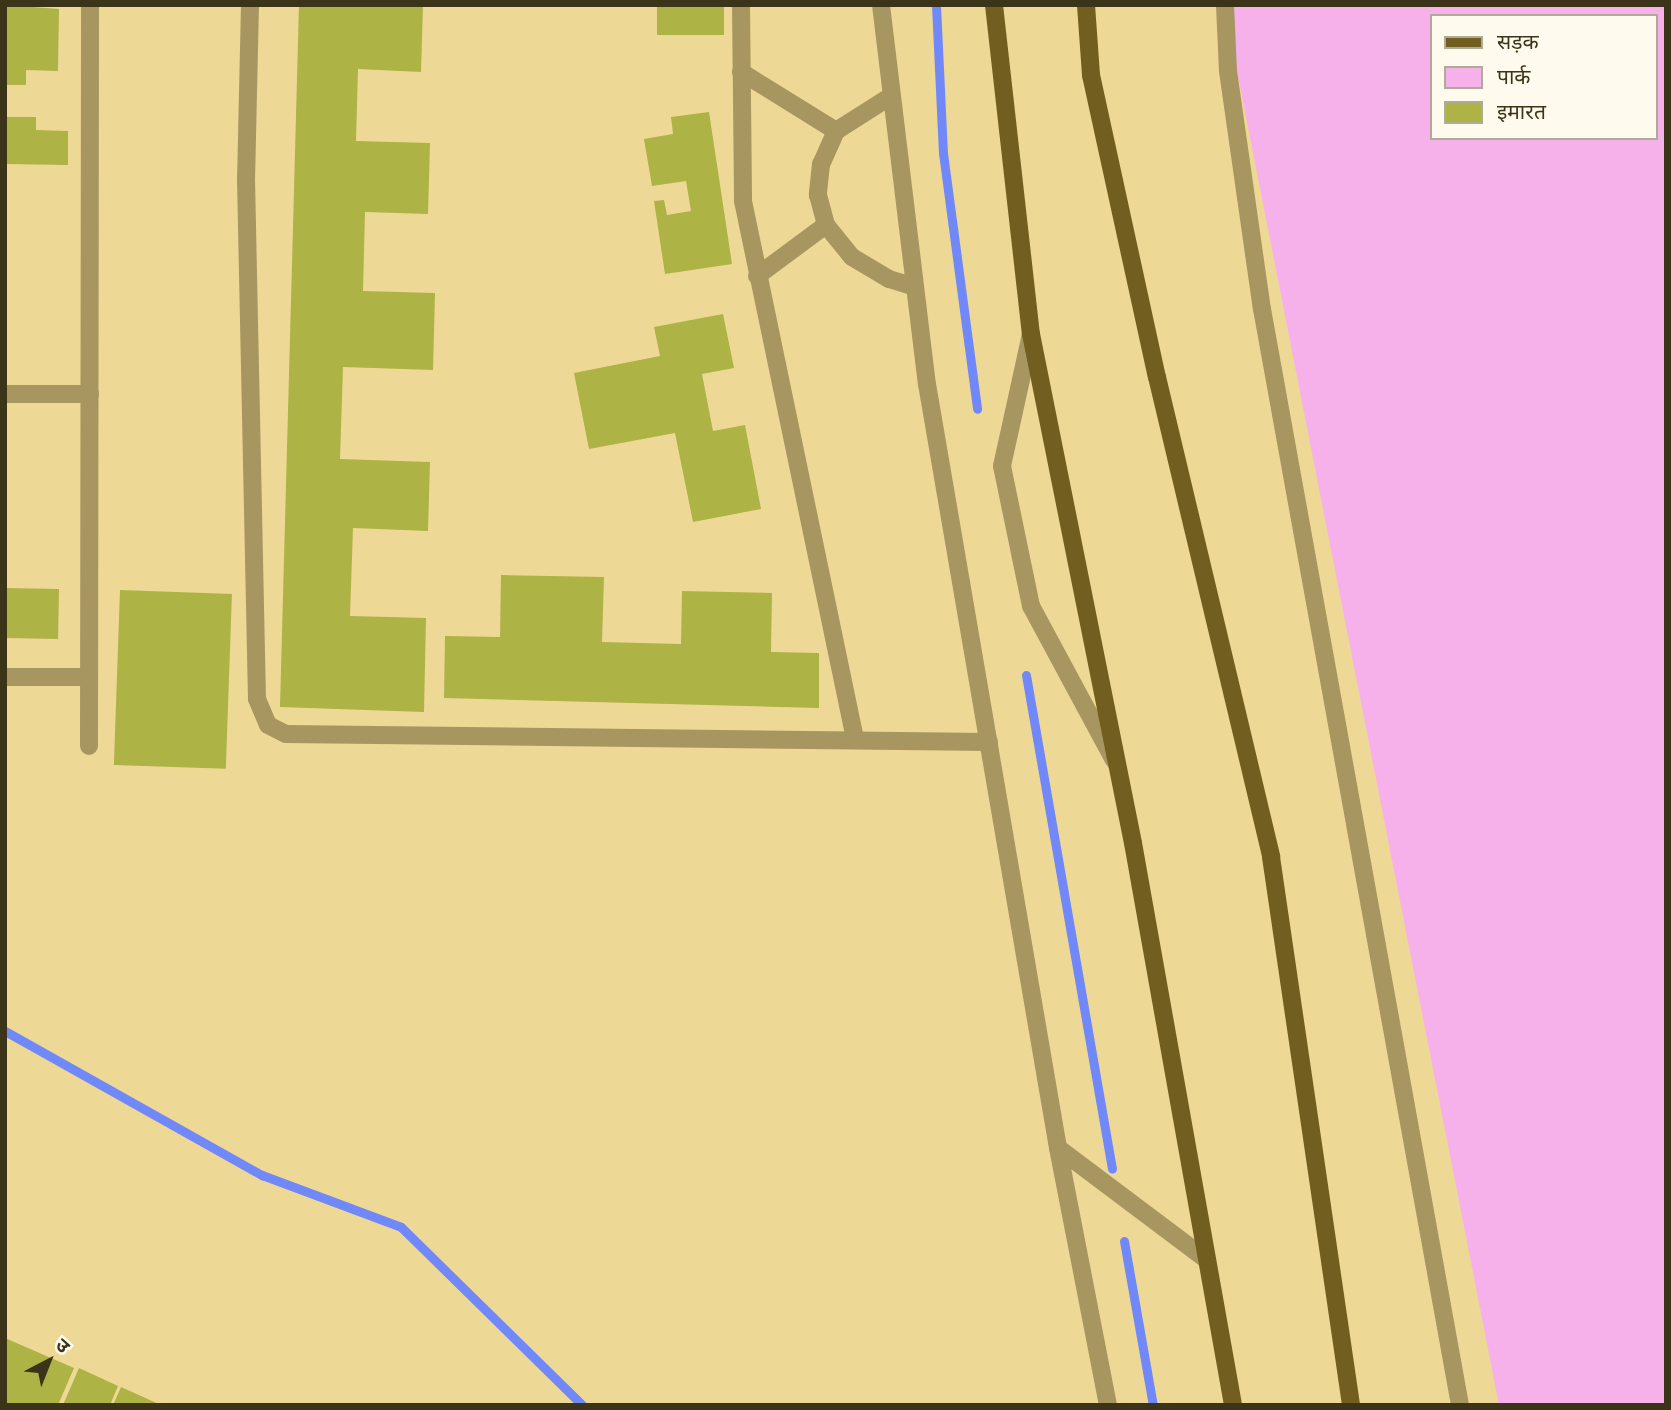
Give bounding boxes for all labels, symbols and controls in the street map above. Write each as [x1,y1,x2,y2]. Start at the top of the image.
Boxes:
legend [1430,14,1657,140]
text: सड़क [1497,28,1539,53]
text: पार्क [1497,63,1531,88]
text: इमारत [1497,98,1546,123]
north arrow [14,1326,84,1396]
text: उ [52,1333,75,1357]

